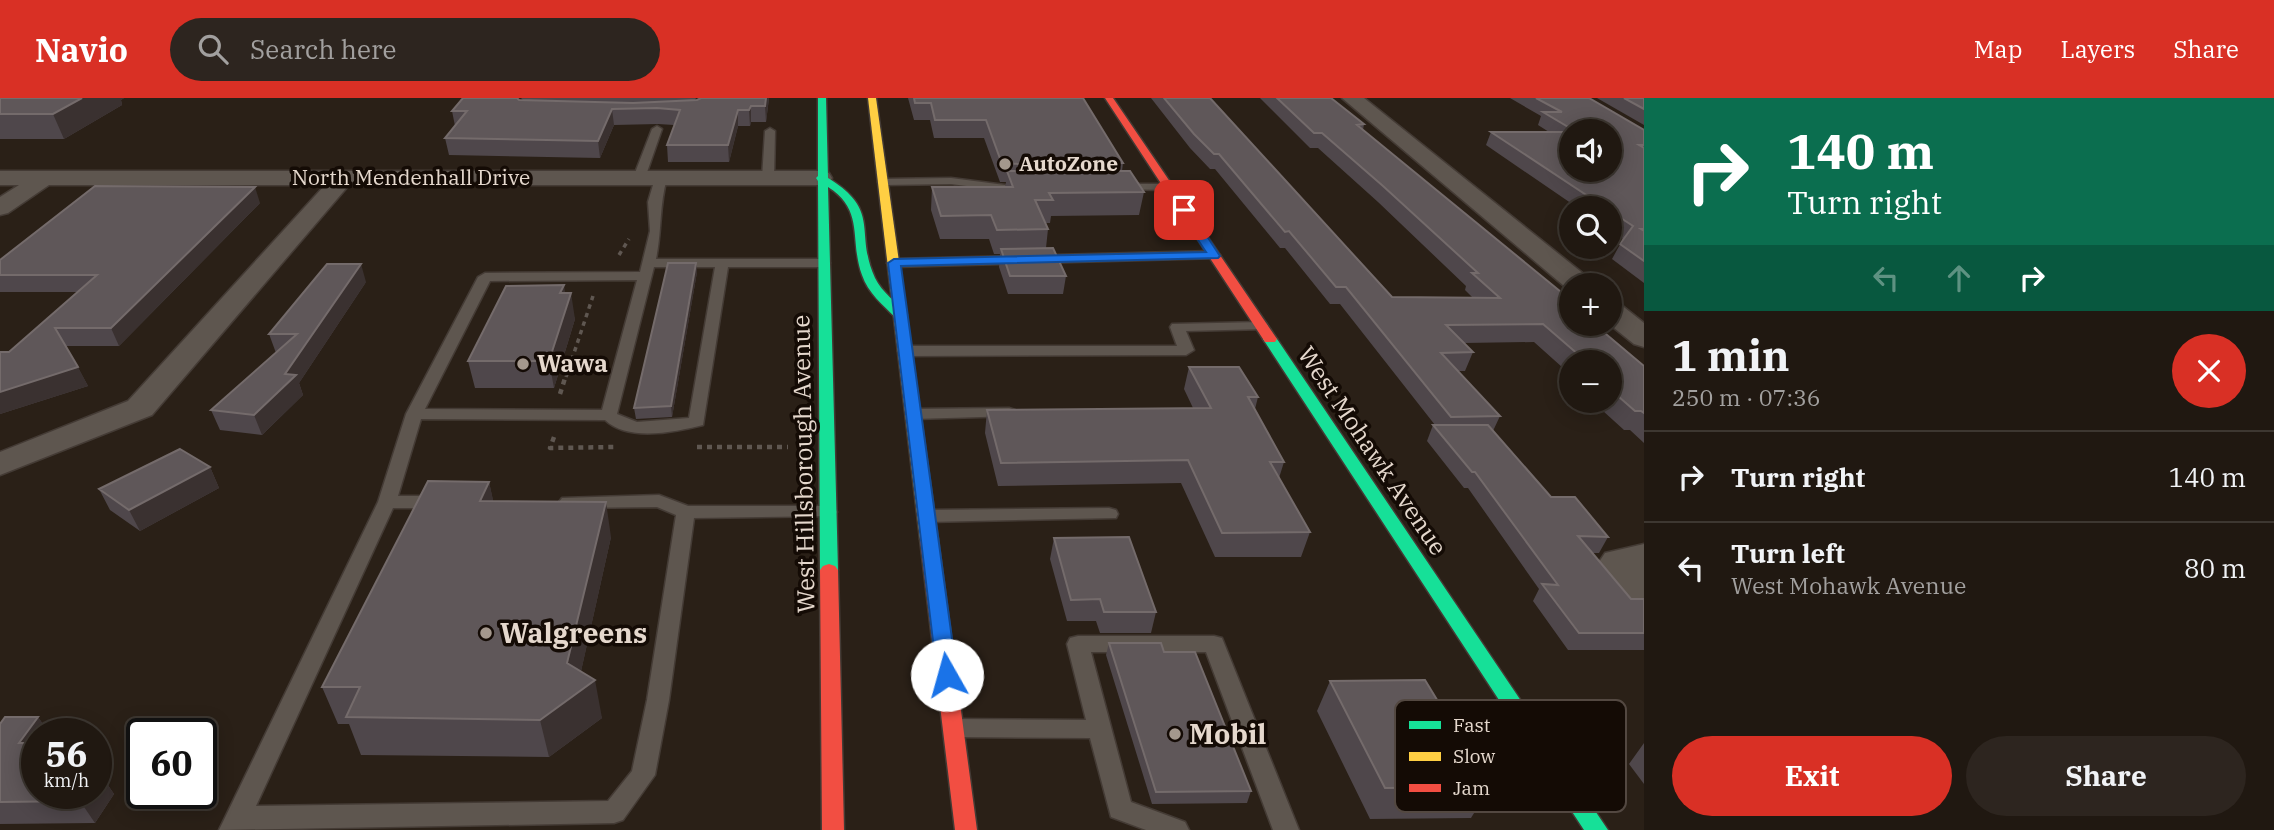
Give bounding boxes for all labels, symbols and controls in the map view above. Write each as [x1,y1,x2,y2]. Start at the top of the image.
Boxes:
search box [170,18,660,81]
text: Navio [35,28,128,71]
icon: search [194,30,232,68]
text: Search here [250,32,396,66]
text: Map [1974,33,2022,65]
text: Layers [2060,33,2135,65]
text: Share [2173,33,2239,65]
map controls [1559,119,1622,413]
button: sound [1559,119,1622,182]
text: 140 m [1787,119,1934,182]
icon: right [1672,126,1763,217]
place label: AutoZone [1019,149,1118,177]
marker: AutoZone [997,156,1013,172]
street label: North Mendenhall Drive [292,163,530,191]
pin [1154,180,1214,240]
text: Turn right [1787,181,1942,223]
icon: arrive [1165,191,1203,229]
button: search [1559,196,1622,259]
icon: left [1867,259,1905,297]
icon: ahead [1940,259,1978,297]
icon: right [2013,259,2051,297]
button: + [1559,273,1622,336]
street label: West Hillsborough Avenue [784,315,822,613]
text: 1 min [1672,328,1790,383]
button: close [2172,334,2246,408]
street label: West Mohawk Avenue [1291,340,1455,561]
place label: Wawa [537,347,608,379]
button: − [1559,350,1622,413]
marker: Wawa [515,356,531,372]
text: 250 m · 07:36 [1672,382,1821,412]
icon: right [1672,458,1710,496]
text: Turn right [1731,460,1865,494]
text: 140 m [2168,460,2246,494]
text: Turn left [1731,536,1845,570]
icon: left [1672,549,1710,587]
text: 80 m [2184,551,2246,585]
text: West Mohawk Avenue [1731,570,1966,600]
place label: Walgreens [500,614,647,651]
marker: Walgreens [478,625,494,641]
position arrow [910,638,984,712]
legend [1395,700,1626,812]
text: Fast [1453,713,1491,737]
place label: Mobil [1189,715,1266,752]
speed limit sign: 60 [126,718,217,809]
marker: Mobil [1167,726,1183,742]
text: 56 [45,731,88,777]
button: Exit [1672,736,1952,816]
button: Share [1966,736,2246,816]
text: Slow [1453,744,1495,768]
text: km/h [44,769,89,792]
text: Jam [1453,776,1490,800]

